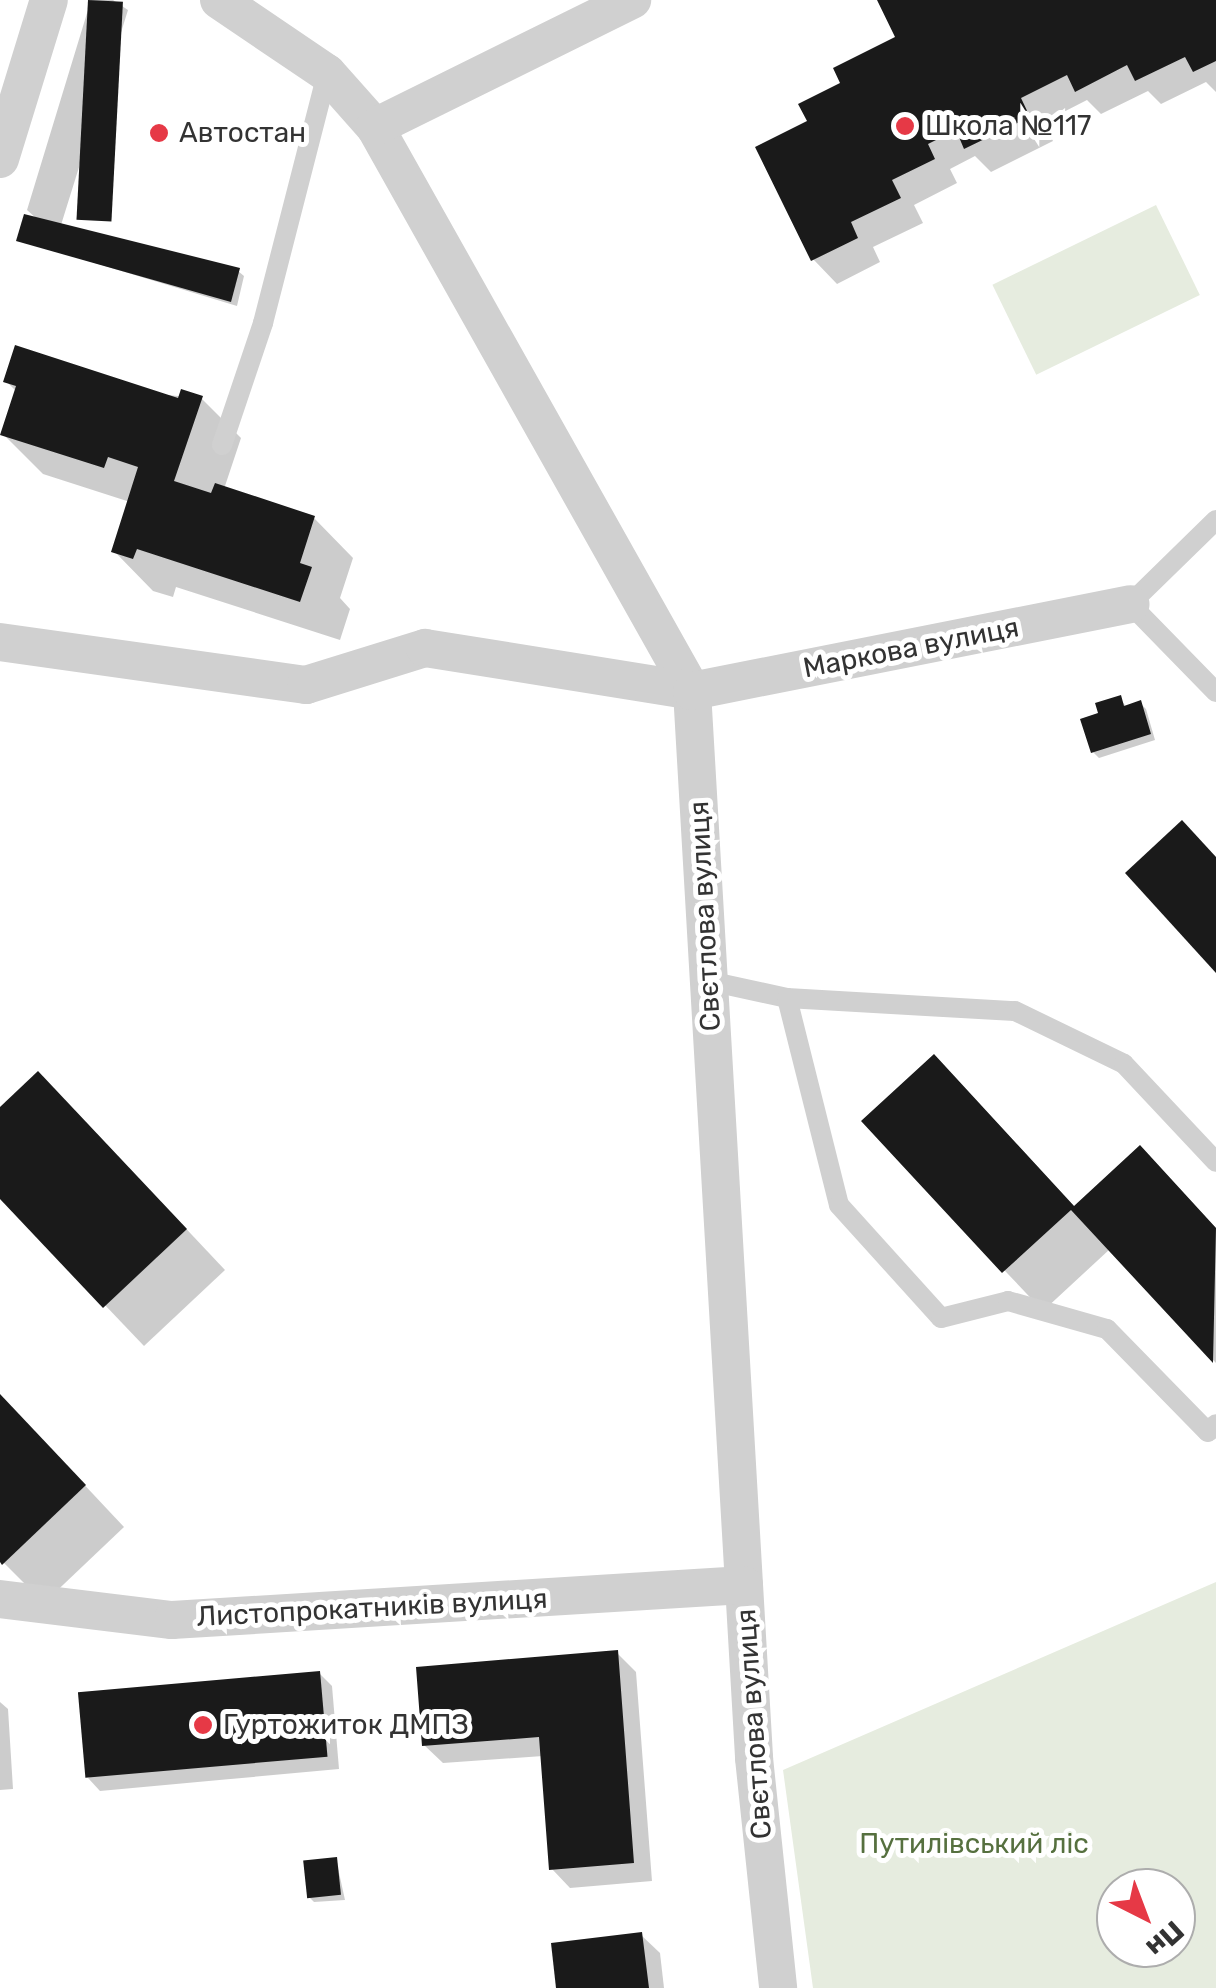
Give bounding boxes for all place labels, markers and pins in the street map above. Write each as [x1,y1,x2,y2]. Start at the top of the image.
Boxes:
place label: Школа №117 [925,109,1091,143]
marker: Школа №117 [894,115,916,137]
place label: Автостан [179,116,306,150]
marker: Автостан [148,122,170,144]
place label: Гуртожиток ДМПЗ [223,1708,469,1742]
marker: Гуртожиток ДМПЗ [192,1714,214,1736]

